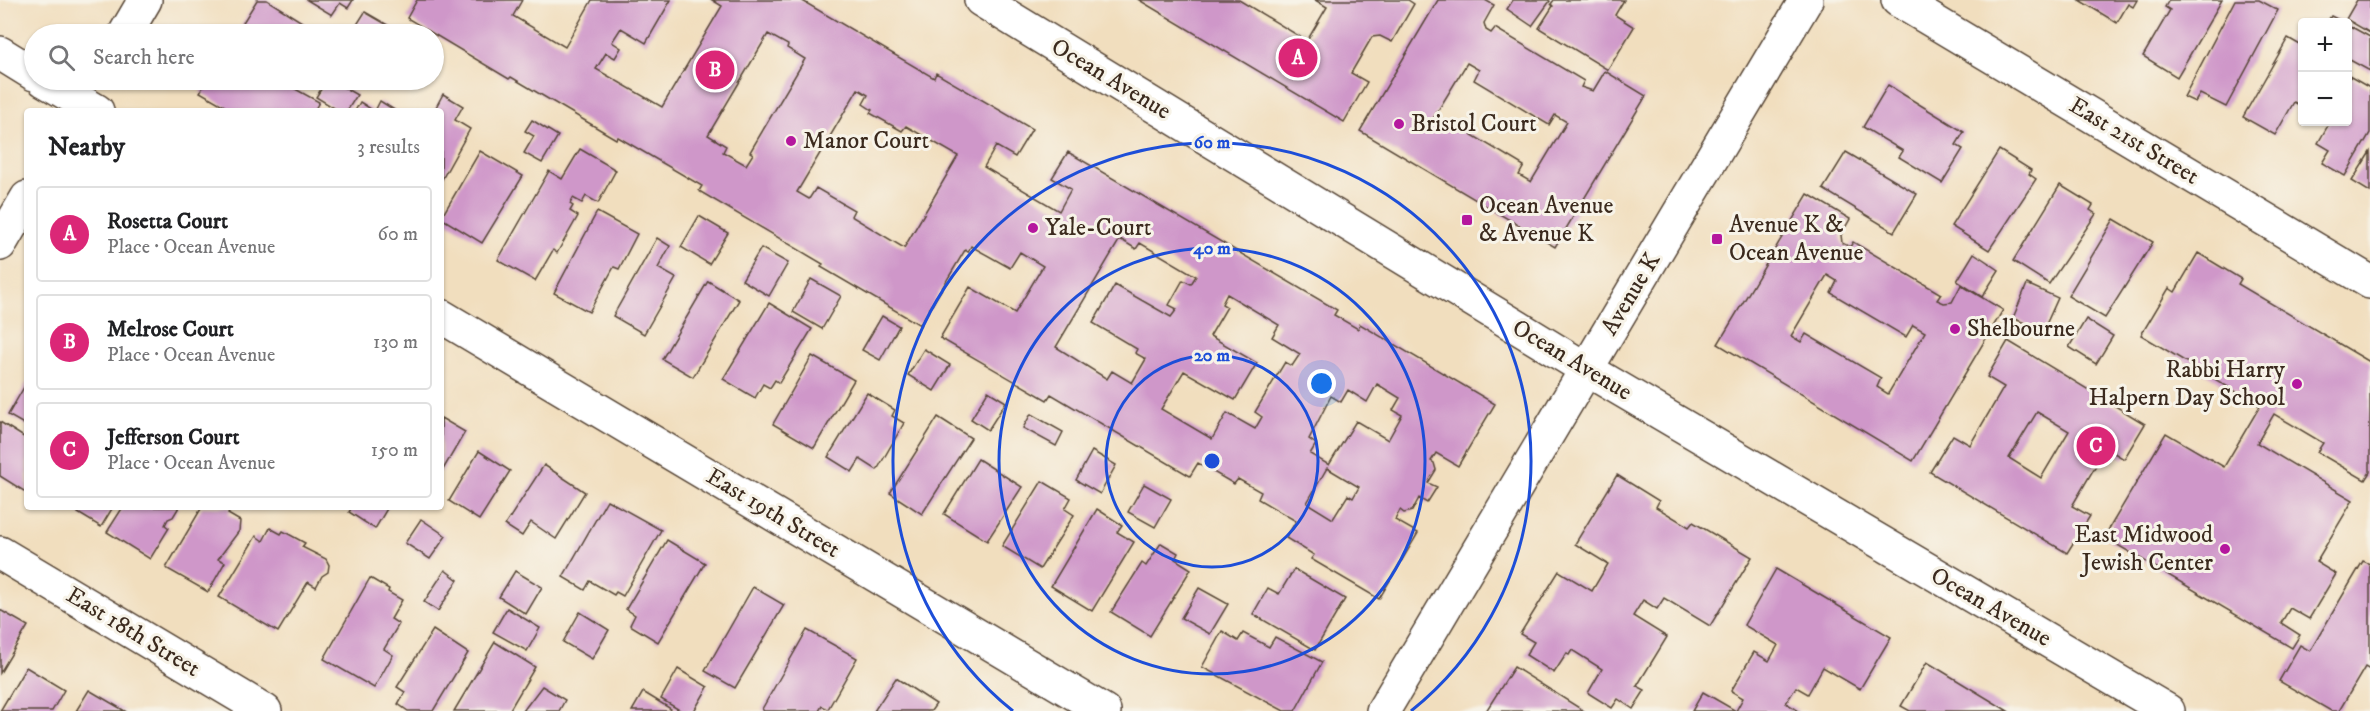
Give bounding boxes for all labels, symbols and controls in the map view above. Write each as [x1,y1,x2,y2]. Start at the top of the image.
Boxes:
map controls [2298,18,2352,126]
button: + [2298,18,2352,72]
search box [24,24,444,90]
street label: Ocean Avenue [1046,32,1176,126]
pin: A [1278,36,1318,80]
icon: search [45,41,78,74]
text: Search here [93,44,195,71]
pin: B [696,48,734,92]
button: − [2298,72,2352,126]
street label: East 21st Street [2064,90,2205,192]
place label: Bristol Court [1411,109,1537,139]
marker: Bristol Court [1392,117,1406,131]
place label: Manor Court [803,126,929,156]
text: Nearby [48,131,125,164]
text: 60 m [1194,132,1231,154]
marker: Manor Court [784,134,798,148]
text: 3 results [357,135,420,160]
place label: Ocean Avenue & Avenue K [1479,191,1613,249]
text: Rosetta Court [107,208,228,235]
place label: Avenue K & Ocean Avenue [1729,210,1863,268]
place label: Yale-Court [1045,213,1152,243]
marker: Ocean Avenue & Avenue K [1460,213,1474,227]
marker: Yale-Court [1026,221,1040,235]
text: A [63,222,76,247]
text: 60 m [378,222,418,247]
marker: Avenue K & Ocean Avenue [1710,232,1724,246]
text: Place · Ocean Avenue [107,235,275,260]
text: 40 m [1192,238,1231,260]
street label: Avenue K [1595,247,1667,341]
street label: Ocean Avenue [1507,313,1637,407]
place label: Shelbourne [1967,314,2075,344]
text: Melrose Court [107,316,234,343]
marker: Shelbourne [1948,322,1962,336]
text: B [63,330,76,355]
text: 130 m [373,330,418,355]
text: Place · Ocean Avenue [107,343,275,368]
text: 20 m [1194,345,1230,367]
place label: Rabbi Harry Halpern Day School [2088,355,2286,413]
your location [1307,369,1336,398]
marker: Rabbi Harry Halpern Day School [2290,377,2304,391]
text: Jefferson Court [107,424,239,451]
pin: C [2076,424,2116,468]
text: C [63,438,76,463]
text: 150 m [371,438,418,463]
text: Place · Ocean Avenue [107,451,275,476]
centre of rings [1202,451,1222,471]
street label: East 19th Street [701,461,846,565]
place label: East Midwood Jewish Center [2074,520,2213,578]
marker: East Midwood Jewish Center [2218,542,2232,556]
street label: Ocean Avenue [1925,560,2057,654]
street label: East 18th Street [61,580,206,684]

